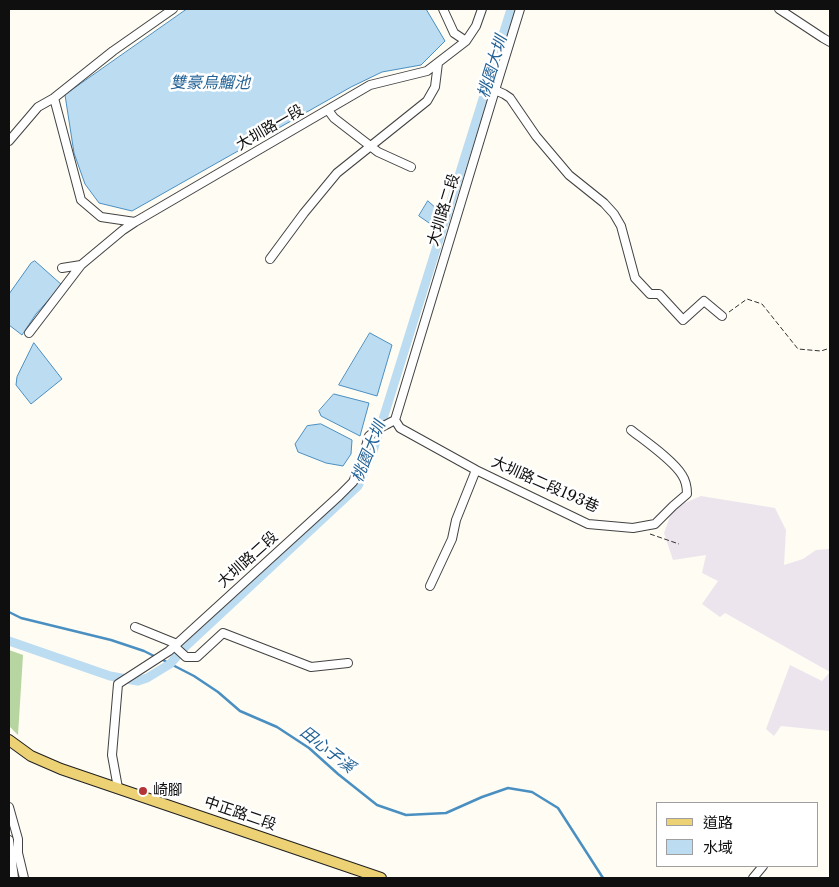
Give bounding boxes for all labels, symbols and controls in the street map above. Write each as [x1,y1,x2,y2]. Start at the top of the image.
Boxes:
water label: 桃園大圳 [474,34,512,100]
water label: 雙豪烏鰡池 [170,73,250,93]
street label: 大圳路一段 [233,101,307,155]
street label: 大圳路二段 [424,172,464,248]
water label: 桃園大圳 [348,419,390,485]
street label: 大圳路二段193巷 [489,453,601,517]
street label: 大圳路二段 [214,528,282,592]
water label: 田心子溪 [296,723,358,777]
place label: 崎腳 [153,782,183,800]
marker: 崎腳 [137,785,149,797]
street label: 中正路二段 [202,793,278,835]
legend [656,802,819,867]
text: 道路 [703,813,733,832]
text: 水域 [703,838,733,857]

